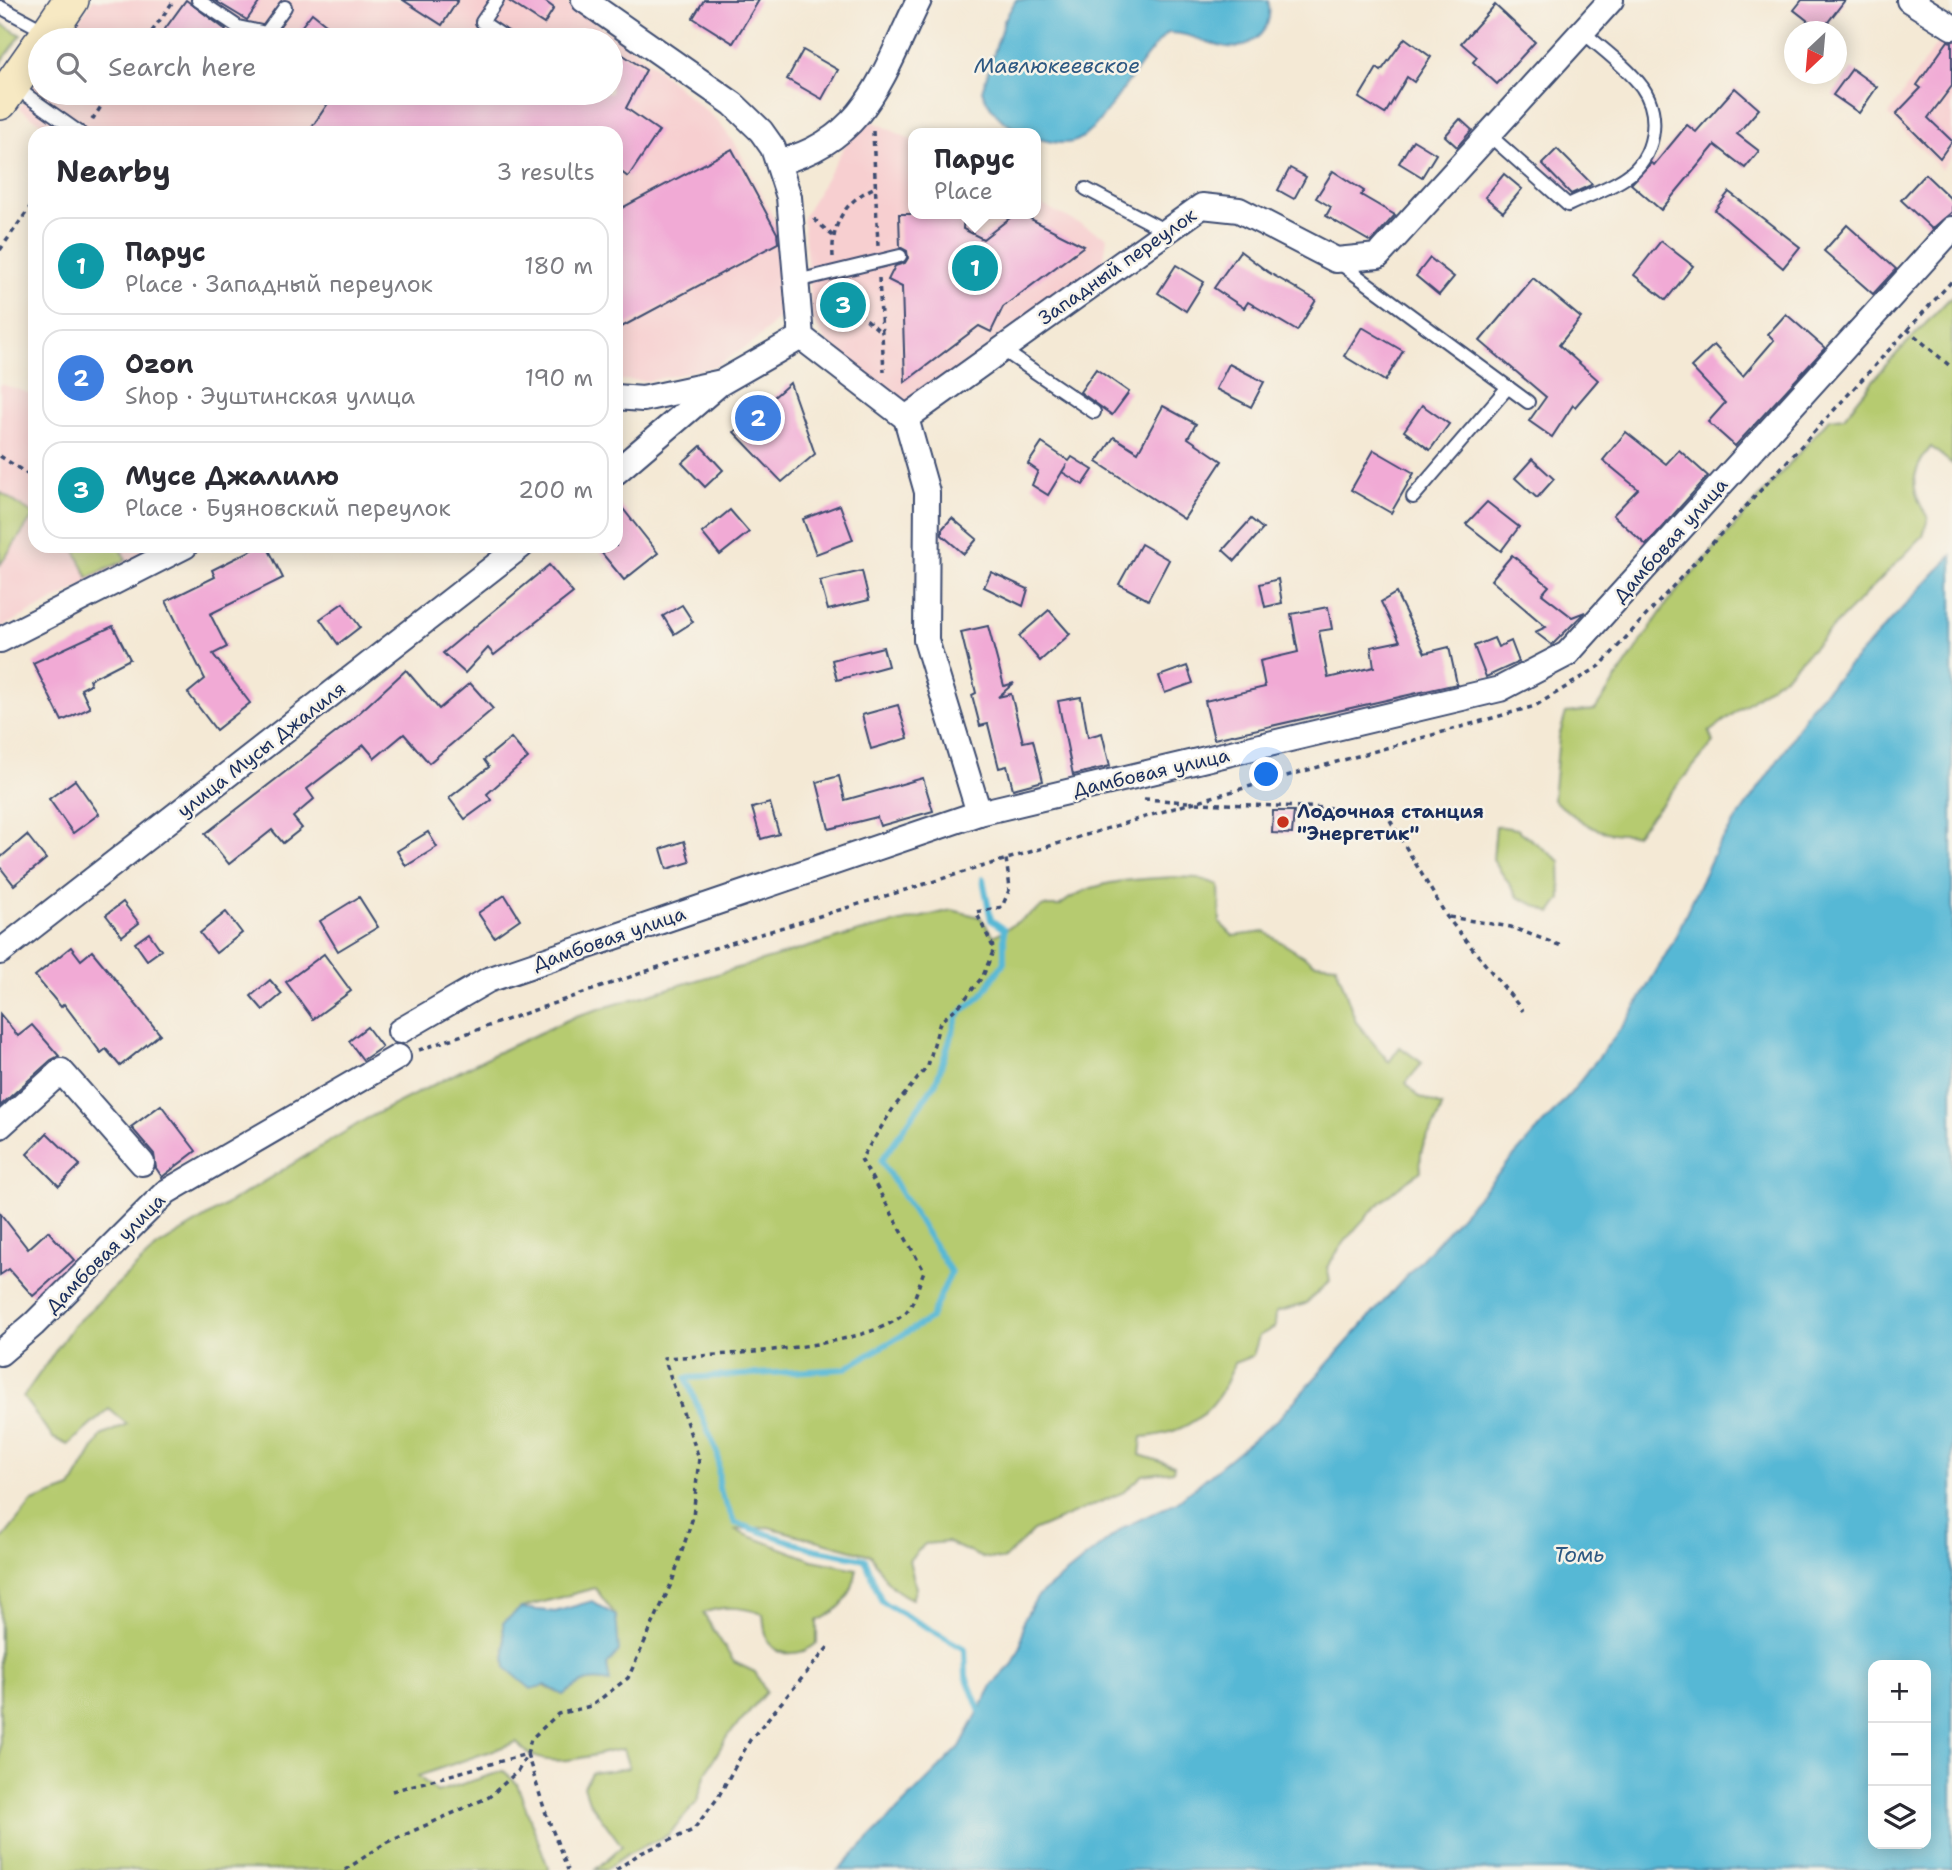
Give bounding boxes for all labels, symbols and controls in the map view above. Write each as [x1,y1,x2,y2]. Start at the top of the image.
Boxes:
north arrow [1784,21,1847,84]
search box [28,28,623,105]
icon: search [52,48,90,86]
text: Search here [108,49,257,84]
water label: Мавлюкеевское [974,52,1140,80]
popup [908,128,1041,219]
text: Парус [934,141,1015,176]
text: Nearby [56,151,171,192]
text: 3 results [496,157,595,187]
text: Place [934,176,993,206]
street label: Западный переулок [1033,202,1201,330]
text: Парус [125,234,206,269]
pin: 1 [952,242,998,294]
text: 1 [76,251,86,281]
text: 180 m [524,251,593,281]
text: Place · Западный переулок [125,269,433,299]
pin: 3 [820,279,866,331]
text: Ozon [125,346,194,381]
text: 2 [73,363,89,393]
text: 190 m [525,363,593,393]
text: Shop · Эуштинская улица [125,381,415,411]
pin: 2 [735,392,781,444]
text: Мусе Джалилю [125,458,339,493]
street label: Дамбовая улица [1608,472,1733,608]
text: 3 [73,475,89,505]
text: 200 m [518,475,593,505]
text: Place · Буяновский переулок [125,493,451,523]
street label: улица Мусы Джалиля [172,676,351,823]
street label: Дамбовая улица [1070,742,1232,803]
your location [1249,757,1283,791]
place label: Лодочная станция "Энергетик" [1297,799,1484,846]
marker: Лодочная станция "Энергетик" [1275,814,1291,830]
street label: Дамбовая улица [530,901,689,976]
street label: Дамбовая улица [40,1188,171,1319]
water label: Томь [1554,1541,1604,1569]
map controls [1868,1660,1931,1849]
button: + [1868,1660,1931,1723]
button: − [1868,1723,1931,1786]
button: layers [1868,1786,1931,1849]

